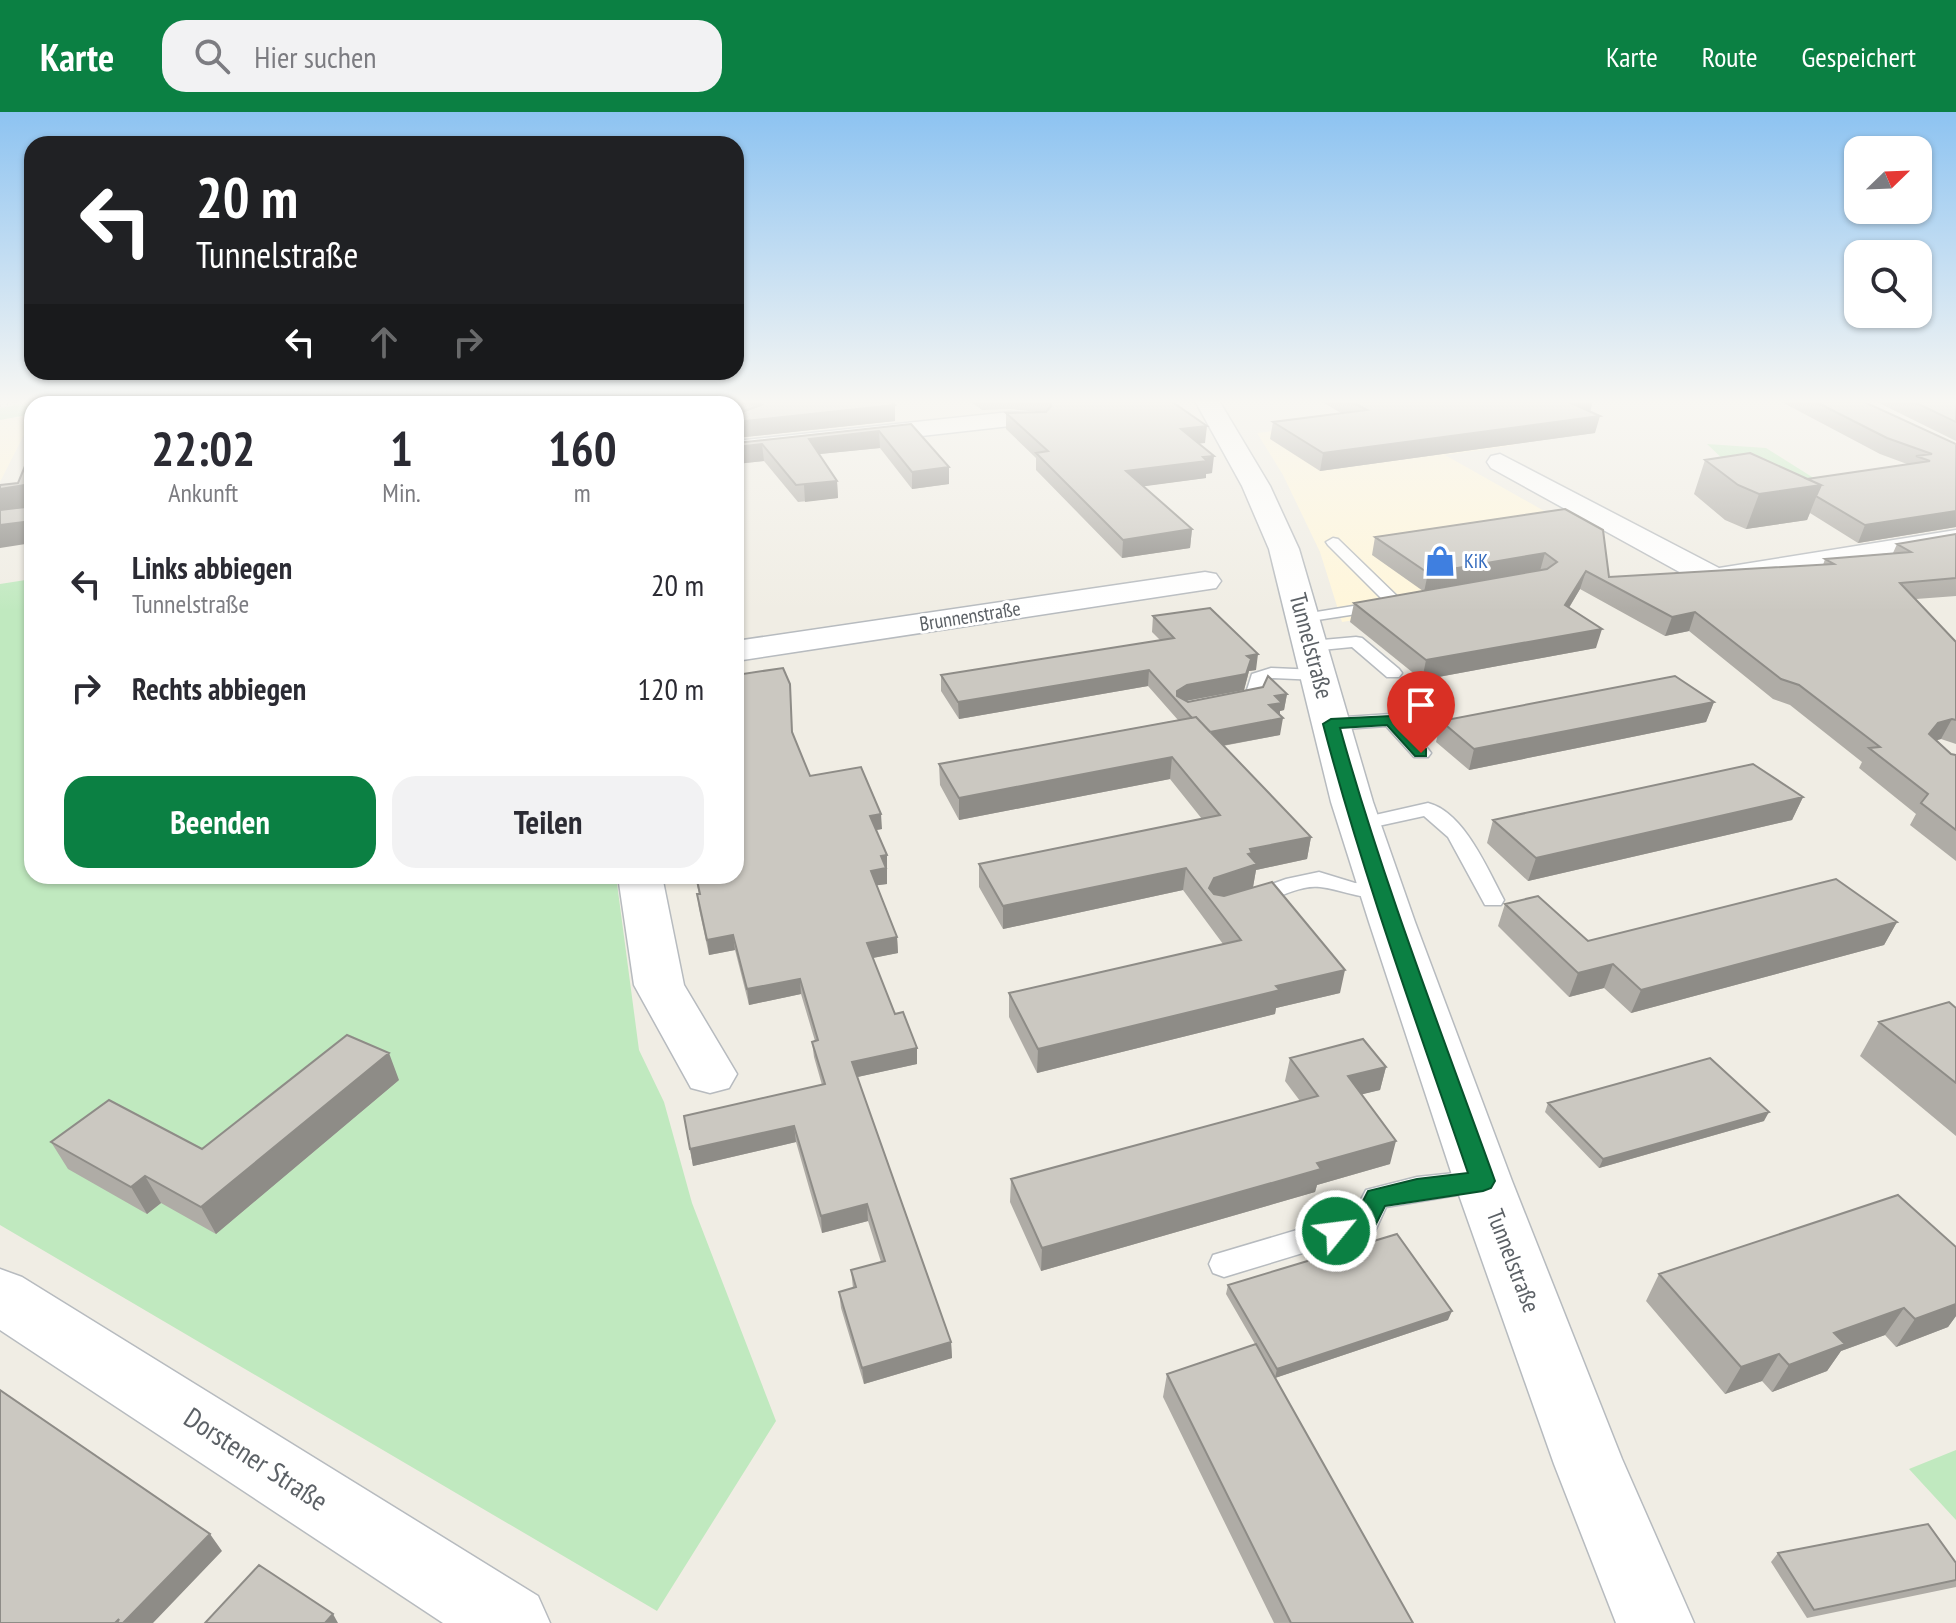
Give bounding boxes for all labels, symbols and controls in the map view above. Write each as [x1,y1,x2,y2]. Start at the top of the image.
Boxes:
search box [162,20,722,92]
text: Karte [40,32,114,81]
icon: search [190,34,234,78]
text: Hier suchen [254,37,376,76]
text: Karte [1606,38,1658,75]
text: Route [1702,38,1757,75]
text: Gespeichert [1801,38,1916,75]
north arrow [1844,136,1932,224]
map controls [1844,136,1932,328]
text: 20 m [196,161,298,233]
icon: left [64,168,168,272]
text: Tunnelstraße [196,231,358,278]
button: search [1844,240,1932,328]
icon: left [278,320,322,364]
icon: ahead [362,320,406,364]
icon: right [446,320,490,364]
text: 22:02 [151,417,255,479]
text: 1 [390,417,413,479]
text: 160 [548,417,617,479]
text: Ankunft [168,476,238,509]
text: Min. [382,476,421,509]
text: m [574,476,591,509]
shop icon: KiK [1423,544,1457,578]
text: Links abbiegen [132,548,292,587]
place label: KiK [1464,548,1488,574]
icon: left [64,562,108,606]
text: 20 m [651,565,704,604]
text: Tunnelstraße [132,587,249,620]
street label: Tunnelstraße [1283,590,1340,702]
street label: Brunnenstraße [918,595,1022,637]
icon: right [64,666,108,710]
text: Rechts abbiegen [132,669,306,708]
text: 120 m [638,669,704,708]
pin [1387,671,1455,753]
icon: arrive [1399,683,1443,727]
button: Beenden [64,776,376,868]
button: Teilen [392,776,704,868]
position arrow [1294,1189,1378,1273]
street label: Tunnelstraße [1480,1205,1547,1317]
street label: Dorstener Straße [177,1398,335,1519]

